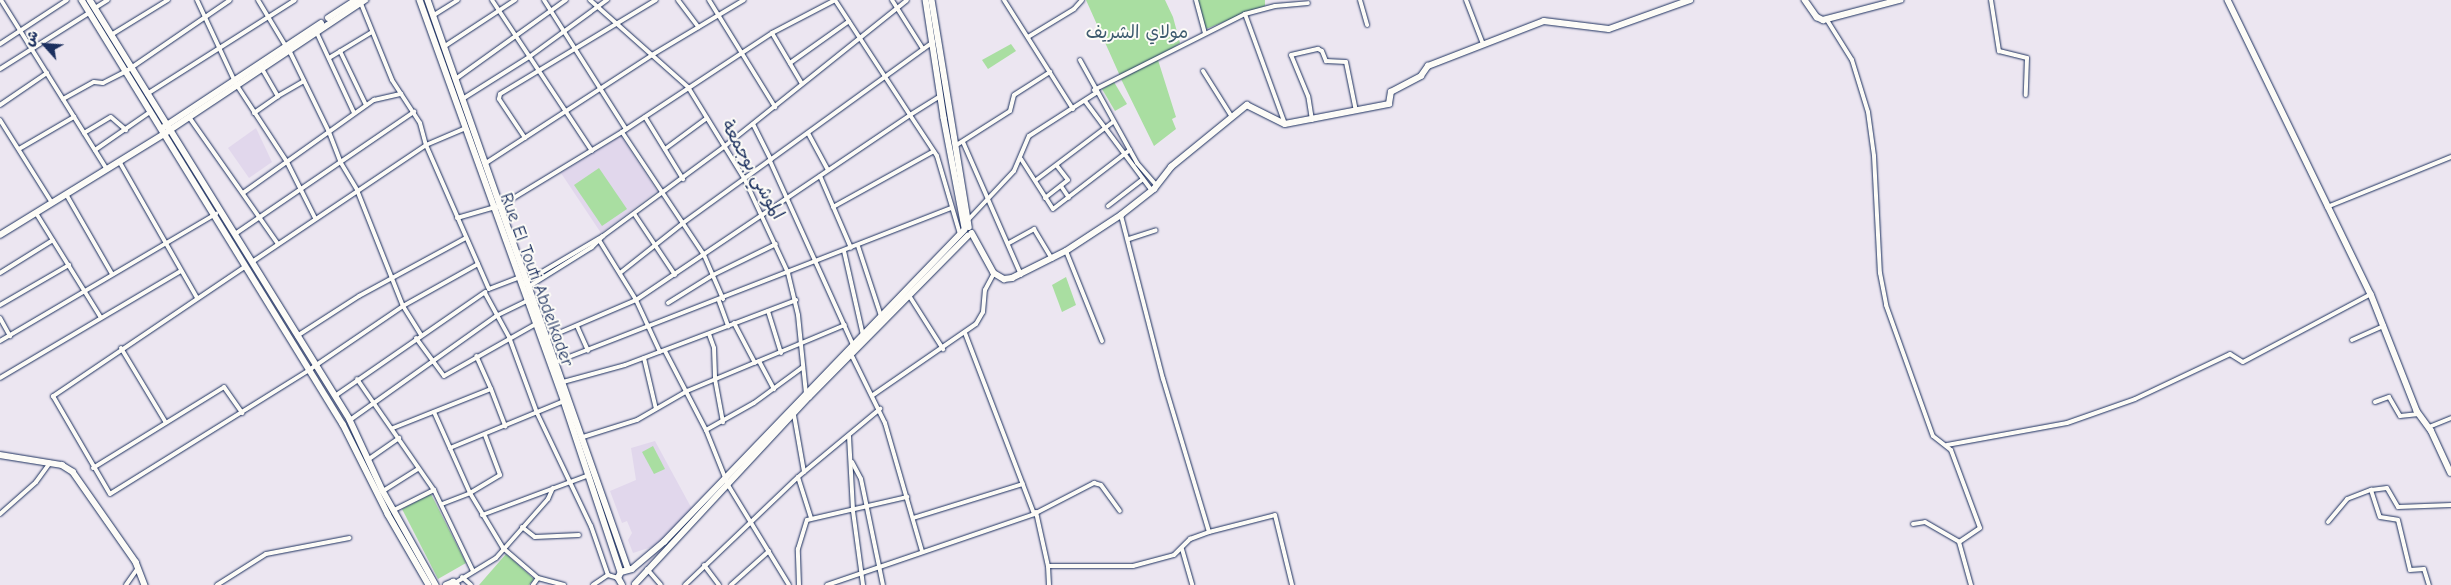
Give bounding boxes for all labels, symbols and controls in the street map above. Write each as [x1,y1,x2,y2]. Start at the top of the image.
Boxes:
north arrow [20,20,70,70]
park label: مولاي الشريف [1086,22,1188,44]
text: ش [20,28,42,49]
street label: الموشي بوجمعة [716,117,788,223]
street label: Rue El Touti Abdelkader [494,190,578,370]

